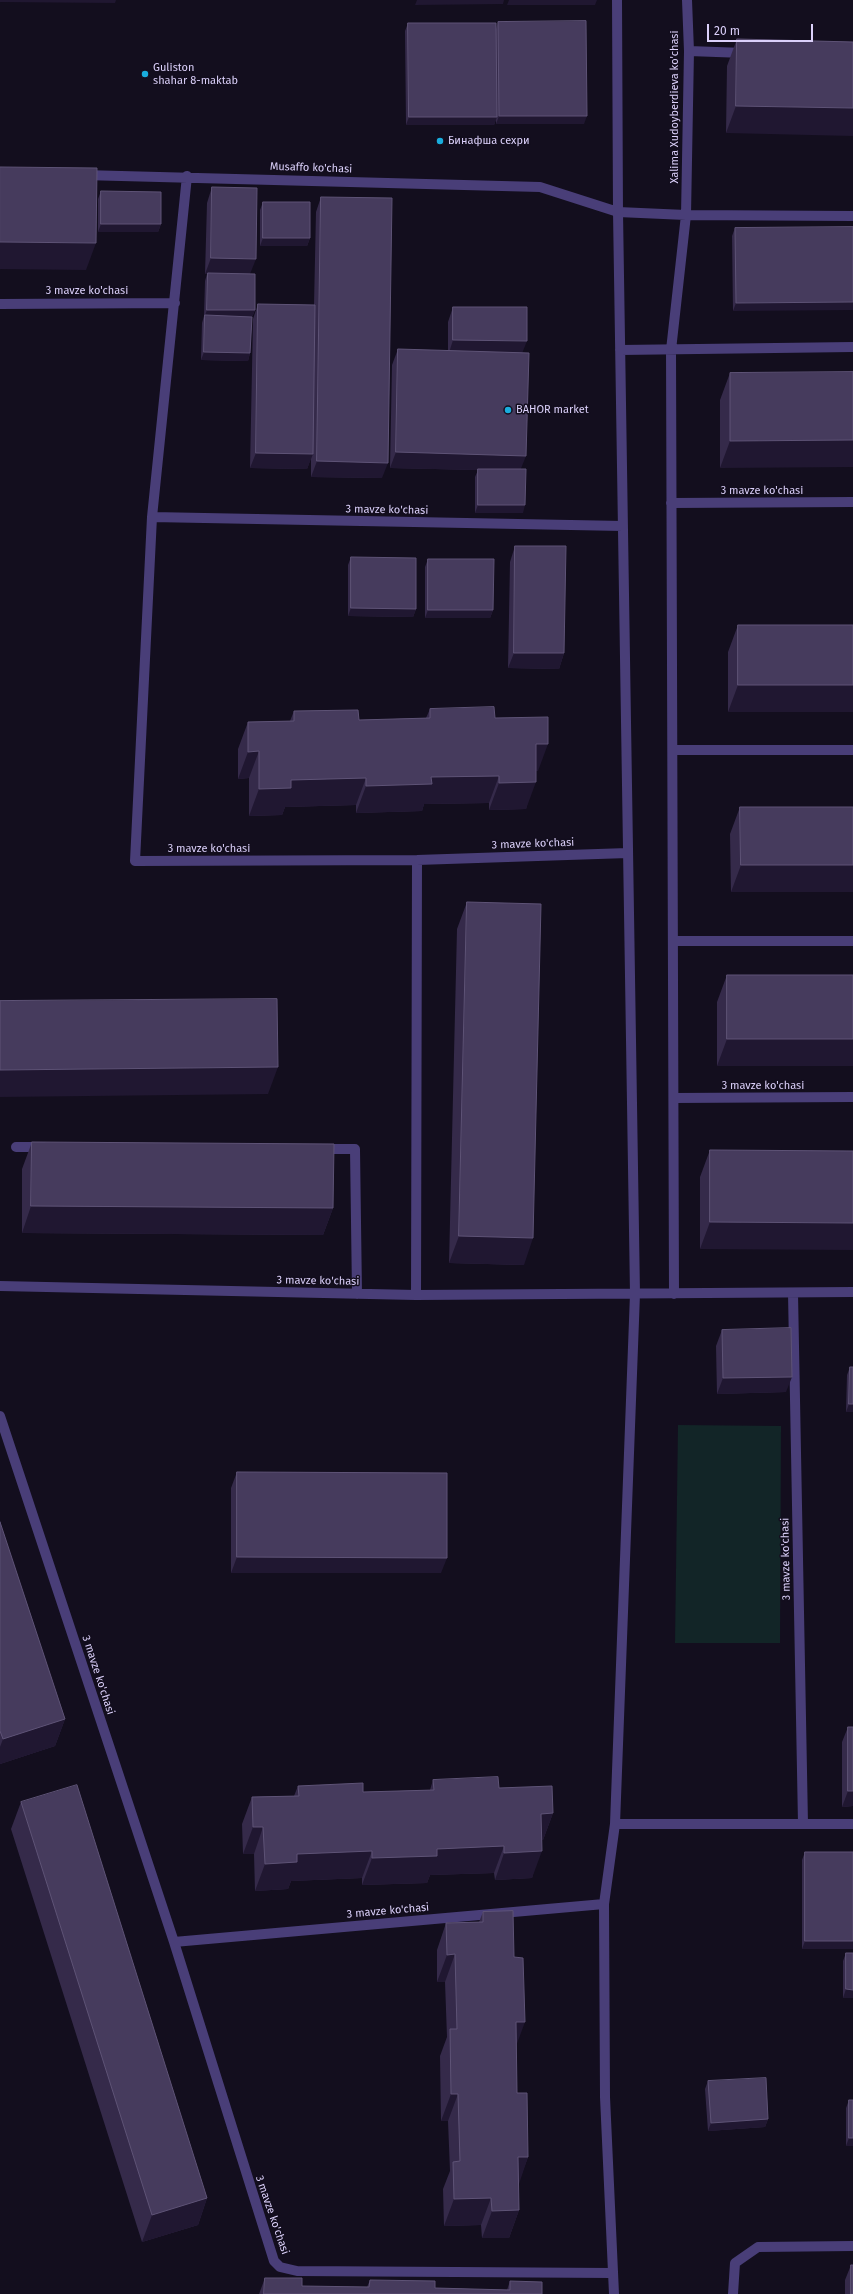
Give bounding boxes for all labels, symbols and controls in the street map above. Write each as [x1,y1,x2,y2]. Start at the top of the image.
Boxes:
scale bar [709,16,815,42]
text: 20 m [714,24,740,38]
street label: Xalima Xudoyberdieva ko'chasi [668,30,682,184]
place label: Guliston shahar 8-maktab [153,61,238,87]
marker: Guliston shahar 8-maktab [140,69,150,79]
place label: Бинафша сехри [448,134,530,148]
marker: Бинафша сехри [435,136,445,146]
street label: Musaffo ko'chasi [270,160,352,176]
street label: 3 mavze ko'chasi [46,284,128,298]
place label: BAHOR market [516,403,589,417]
marker: BAHOR market [503,405,513,415]
street label: 3 mavze ko'chasi [721,484,803,498]
street label: 3 mavze ko'chasi [346,503,428,517]
street label: 3 mavze ko'chasi [491,836,575,852]
street label: 3 mavze ko'chasi [168,842,250,856]
street label: 3 mavze ko'chasi [722,1079,804,1093]
street label: 3 mavze ko'chasi [277,1274,359,1288]
street label: 3 mavze ko'chasi [779,1518,793,1600]
street label: 3 mavze ko'chasi [79,1634,117,1716]
street label: 3 mavze ko'chasi [346,1901,430,1921]
street label: 3 mavze ko'chasi [252,2174,292,2256]

